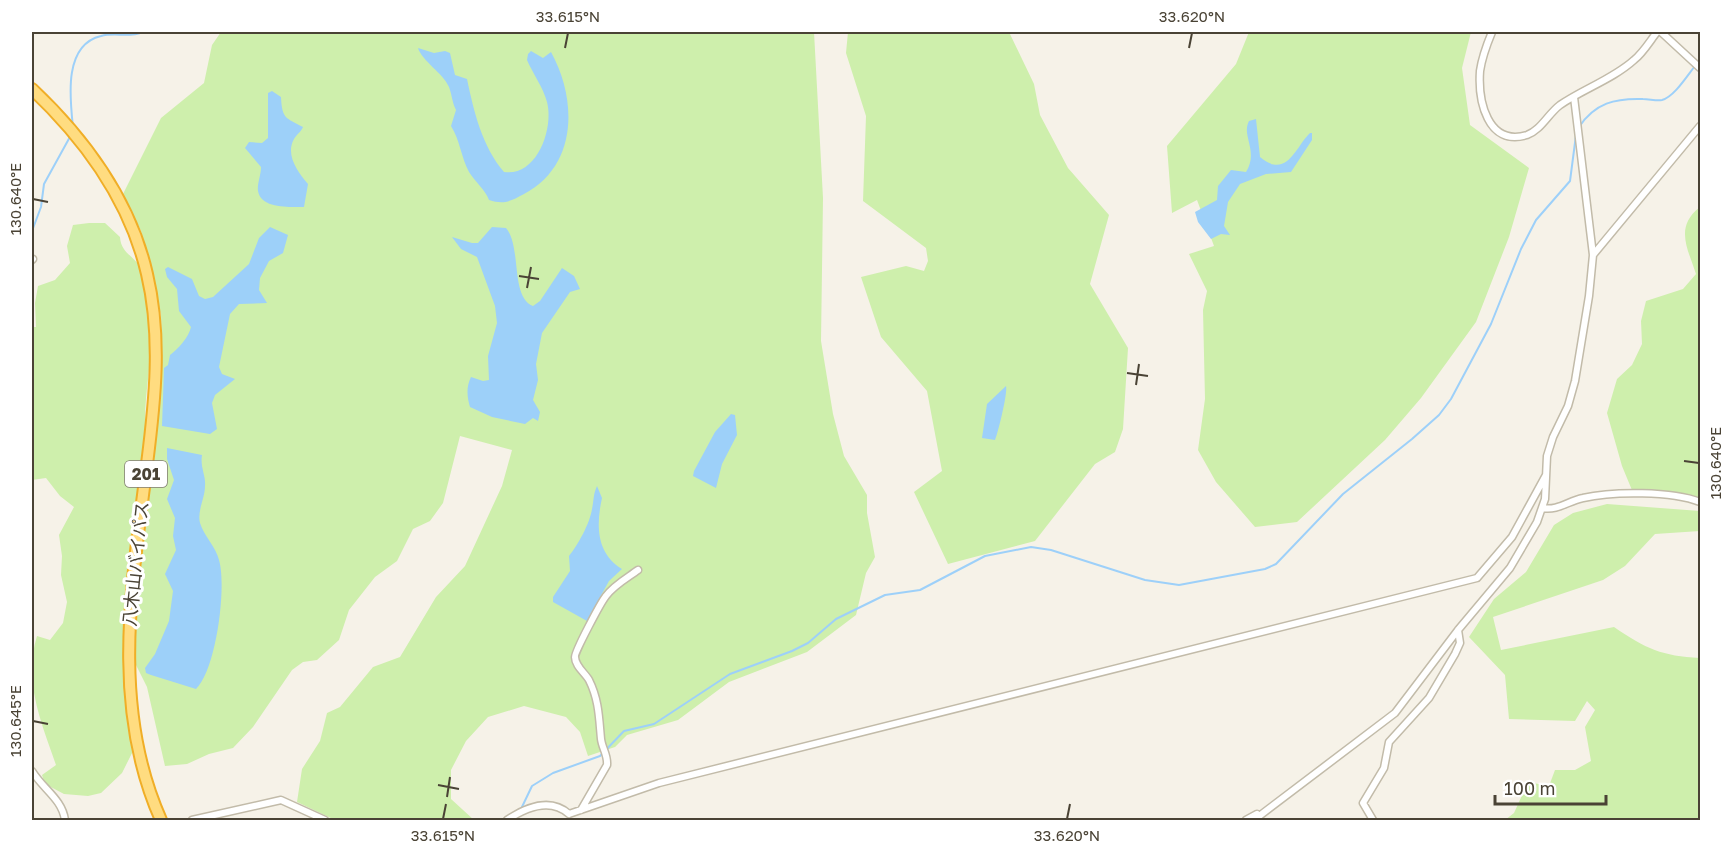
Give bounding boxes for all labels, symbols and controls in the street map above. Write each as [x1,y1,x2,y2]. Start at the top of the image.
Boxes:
text: 33.615°N [536,7,600,25]
text: 33.620°N [1159,7,1225,25]
text: 130.640°E [6,163,24,235]
text: 130.640°E [1706,427,1724,499]
road number: 201 [125,461,167,487]
street label: 八木山バイパス [117,500,153,628]
text: 130.645°E [6,685,24,757]
scale bar [1495,768,1606,806]
text: 100 m [1504,777,1555,799]
text: 33.615°N [411,826,475,844]
text: 33.620°N [1034,826,1100,844]

